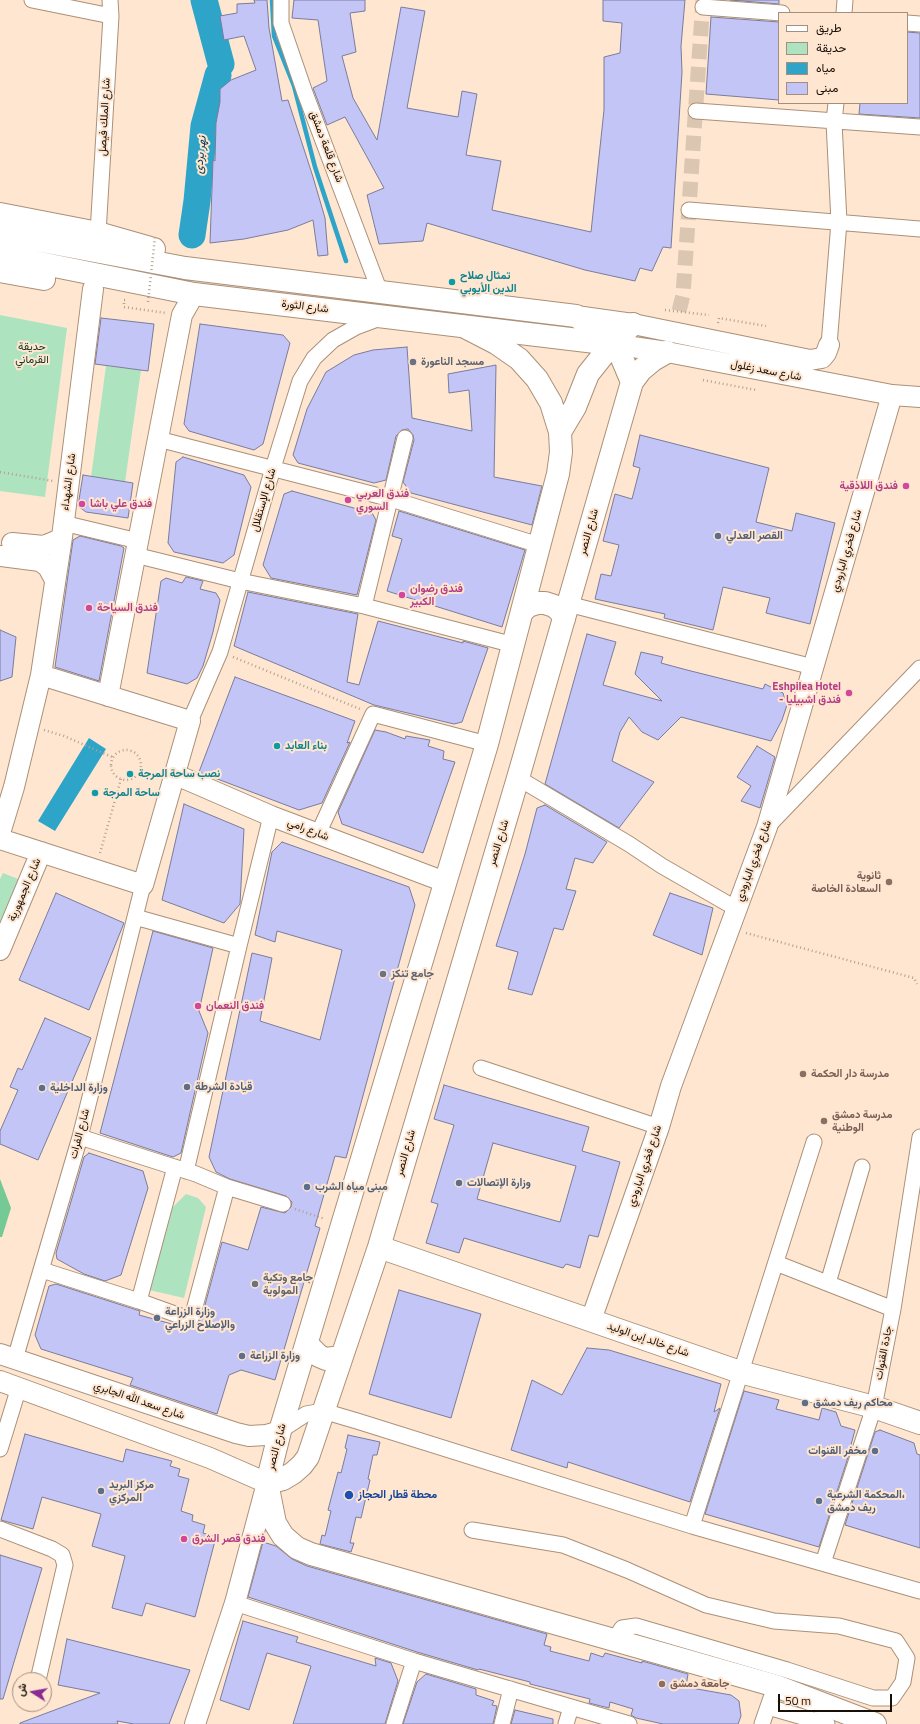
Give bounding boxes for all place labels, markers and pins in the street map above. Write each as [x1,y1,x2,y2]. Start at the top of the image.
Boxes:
place label: تمثال صلاح الدين الأيوبي [460,269,517,295]
marker: تمثال صلاح الدين الأيوبي [447,277,457,287]
place label: مسجد الناعورة [421,355,484,369]
marker: مسجد الناعورة [408,357,418,367]
place label: فندق اللاذقية [840,479,898,493]
marker: فندق اللاذقية [901,481,911,491]
place label: فندق العربي السوري [356,487,409,513]
marker: فندق العربي السوري [343,495,353,505]
place label: فندق علي باشا [90,497,152,511]
marker: فندق علي باشا [77,499,87,509]
place label: القصر العدلي [726,529,783,543]
marker: القصر العدلي [713,531,723,541]
place label: فندق رضوان الكبير [410,582,463,608]
marker: فندق رضوان الكبير [397,590,407,600]
place label: فندق السياحة [97,601,158,615]
marker: فندق السياحة [84,603,94,613]
place label: Eshpilea Hotel - فندق اشبيليا [772,680,841,706]
marker: Eshpilea Hotel - فندق اشبيليا [844,688,854,698]
place label: بناء العابد [285,739,327,753]
marker: بناء العابد [272,741,282,751]
place label: نصب ساحة المرجة [138,767,220,781]
marker: نصب ساحة المرجة [125,769,135,779]
place label: ساحة المرجة [103,786,160,800]
marker: ساحة المرجة [90,788,100,798]
place label: ثانوية السعادة الخاصة [811,869,881,895]
marker: ثانوية السعادة الخاصة [884,877,894,887]
place label: جامع تنكز [391,967,434,981]
marker: جامع تنكز [378,969,388,979]
place label: فندق النعمان [206,999,264,1013]
marker: فندق النعمان [193,1001,203,1011]
place label: مدرسة دار الحكمة [811,1067,889,1081]
marker: مدرسة دار الحكمة [798,1069,808,1079]
place label: قيادة الشرطة [195,1080,252,1094]
place label: وزارة الداخلية [50,1081,108,1095]
marker: قيادة الشرطة [182,1082,192,1092]
marker: وزارة الداخلية [37,1083,47,1093]
place label: مدرسة دمشق الوطنية [832,1108,893,1134]
marker: مدرسة دمشق الوطنية [819,1116,829,1126]
place label: وزارة الإتصالات [467,1176,531,1190]
marker: وزارة الإتصالات [454,1178,464,1188]
place label: مبنى مياه الشرب [315,1180,388,1194]
marker: مبنى مياه الشرب [302,1182,312,1192]
place label: جامع وتكية المولوية [263,1271,313,1297]
marker: جامع وتكية المولوية [250,1279,260,1289]
place label: وزارة الزراعة والإصلاح الزراعي [165,1305,235,1331]
marker: وزارة الزراعة والإصلاح الزراعي [152,1313,162,1323]
place label: وزارة الزراعة [250,1349,300,1363]
marker: وزارة الزراعة [237,1351,247,1361]
place label: محاكم ريف دمشق [813,1396,893,1410]
marker: محاكم ريف دمشق [800,1398,810,1408]
place label: مخفر القنوات [808,1444,867,1458]
marker: مخفر القنوات [870,1446,880,1456]
place label: مركز البريد المركزي [109,1478,154,1504]
marker: مركز البريد المركزي [96,1486,106,1496]
place label: محطة قطار الحجاز [358,1488,437,1502]
place label: المحكمة الشرعية، ريف دمشق [827,1488,905,1514]
marker: محطة قطار الحجاز [343,1489,355,1501]
marker: المحكمة الشرعية، ريف دمشق [814,1496,824,1506]
place label: فندق قصر الشرق [192,1532,266,1546]
marker: فندق قصر الشرق [179,1534,189,1544]
place label: جامعة دمشق [670,1677,729,1691]
marker: جامعة دمشق [657,1679,667,1689]

